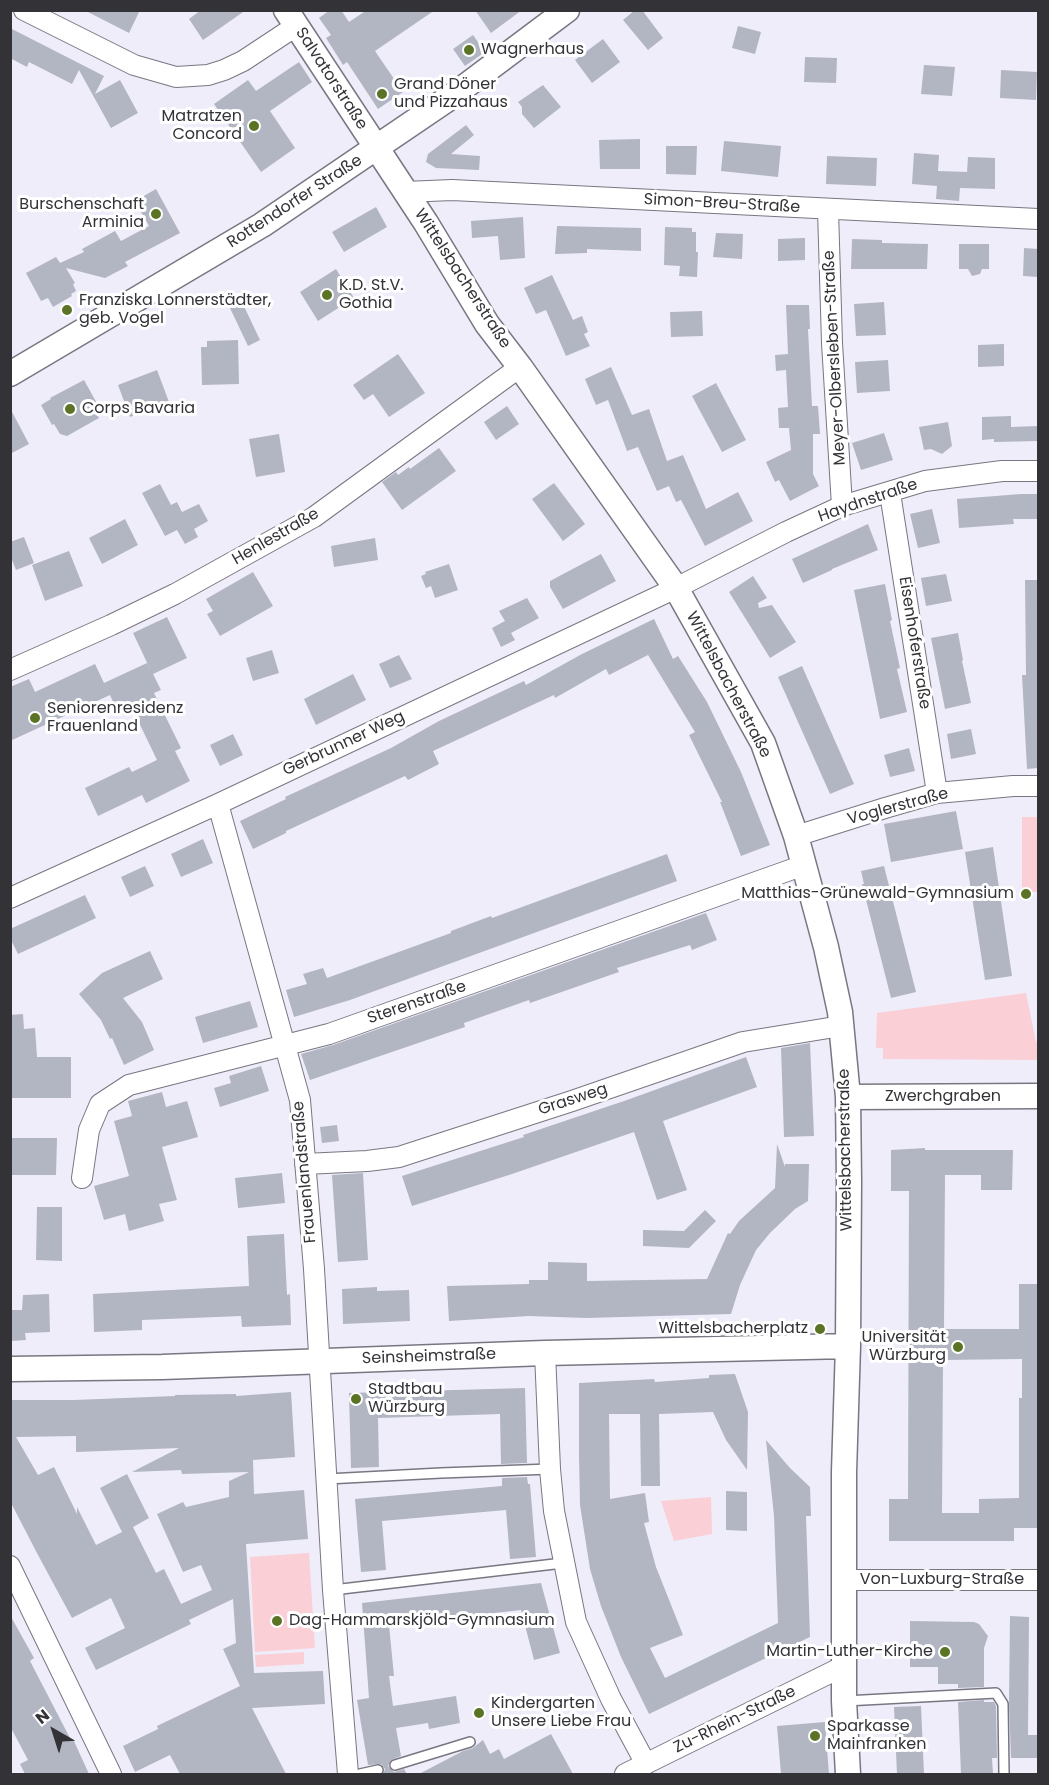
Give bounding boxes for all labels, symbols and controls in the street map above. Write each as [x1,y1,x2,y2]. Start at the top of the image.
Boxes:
street label: Salvatorstraße [291,24,371,134]
place label: Wagnerhaus [481,40,584,60]
marker: Wagnerhaus [462,43,476,57]
place label: Grand Döner und Pizzahaus [394,75,508,113]
marker: Grand Döner und Pizzahaus [375,87,389,101]
place label: Matratzen Concord [162,107,242,145]
marker: Matratzen Concord [247,119,261,133]
street label: Rottendorfer Straße [224,151,366,253]
street label: Simon-Breu-Straße [643,190,801,218]
place label: Burschenschaft Arminia [19,195,144,233]
street label: Wittelsbacherstraße [410,206,514,352]
marker: Burschenschaft Arminia [149,207,163,221]
street label: Meyer-Olbersleben-Straße [820,250,850,466]
place label: K.D. St.V. Gothia [339,276,404,314]
marker: K.D. St.V. Gothia [320,288,334,302]
place label: Franziska Lonnerstädter, geb. Vogel [79,291,271,329]
marker: Franziska Lonnerstädter, geb. Vogel [60,303,74,317]
place label: Corps Bavaria [82,399,195,419]
marker: Corps Bavaria [63,402,77,416]
street label: Haydnstraße [816,475,920,527]
street label: Henlestraße [229,504,323,570]
street label: Eisenhoferstraße [894,575,934,711]
street label: Wittelsbacherstraße [681,609,775,761]
place label: Seniorenresidenz Frauenland [47,699,183,737]
street label: Gerbrunner Weg [280,707,408,781]
marker: Seniorenresidenz Frauenland [28,711,42,725]
street label: Voglerstraße [846,784,950,830]
place label: Matthias-Grünewald-Gymnasium [741,884,1014,904]
marker: Matthias-Grünewald-Gymnasium [1019,887,1033,901]
street label: Sterenstraße [365,977,469,1029]
street label: Wittelsbacherstraße [835,1069,857,1231]
street label: Grasweg [536,1080,610,1120]
street label: Zwerchgraben [885,1087,1001,1107]
street label: Frauenlandstraße [289,1100,321,1244]
place label: Wittelsbacherplatz [658,1319,808,1339]
marker: Wittelsbacherplatz [813,1322,827,1336]
place label: Universität Würzburg [861,1328,946,1366]
marker: Universität Würzburg [951,1340,965,1354]
street label: Seinsheimstraße [362,1345,496,1369]
place label: Stadtbau Würzburg [368,1380,445,1418]
marker: Stadtbau Würzburg [349,1392,363,1406]
street label: Von-Luxburg-Straße [860,1570,1024,1590]
place label: Dag-Hammarskjöld-Gymnasium [289,1611,555,1631]
marker: Dag-Hammarskjöld-Gymnasium [270,1614,284,1628]
place label: Martin-Luther-Kirche [766,1642,933,1662]
marker: Martin-Luther-Kirche [938,1645,952,1659]
street label: Zu-Rhein-Straße [671,1682,799,1758]
place label: Kindergarten Unsere Liebe Frau [491,1694,631,1732]
north arrow [24,1701,84,1761]
text: N [30,1704,54,1729]
marker: Kindergarten Unsere Liebe Frau [472,1706,486,1720]
place label: Sparkasse Mainfranken [827,1717,926,1755]
marker: Sparkasse Mainfranken [808,1729,822,1743]

